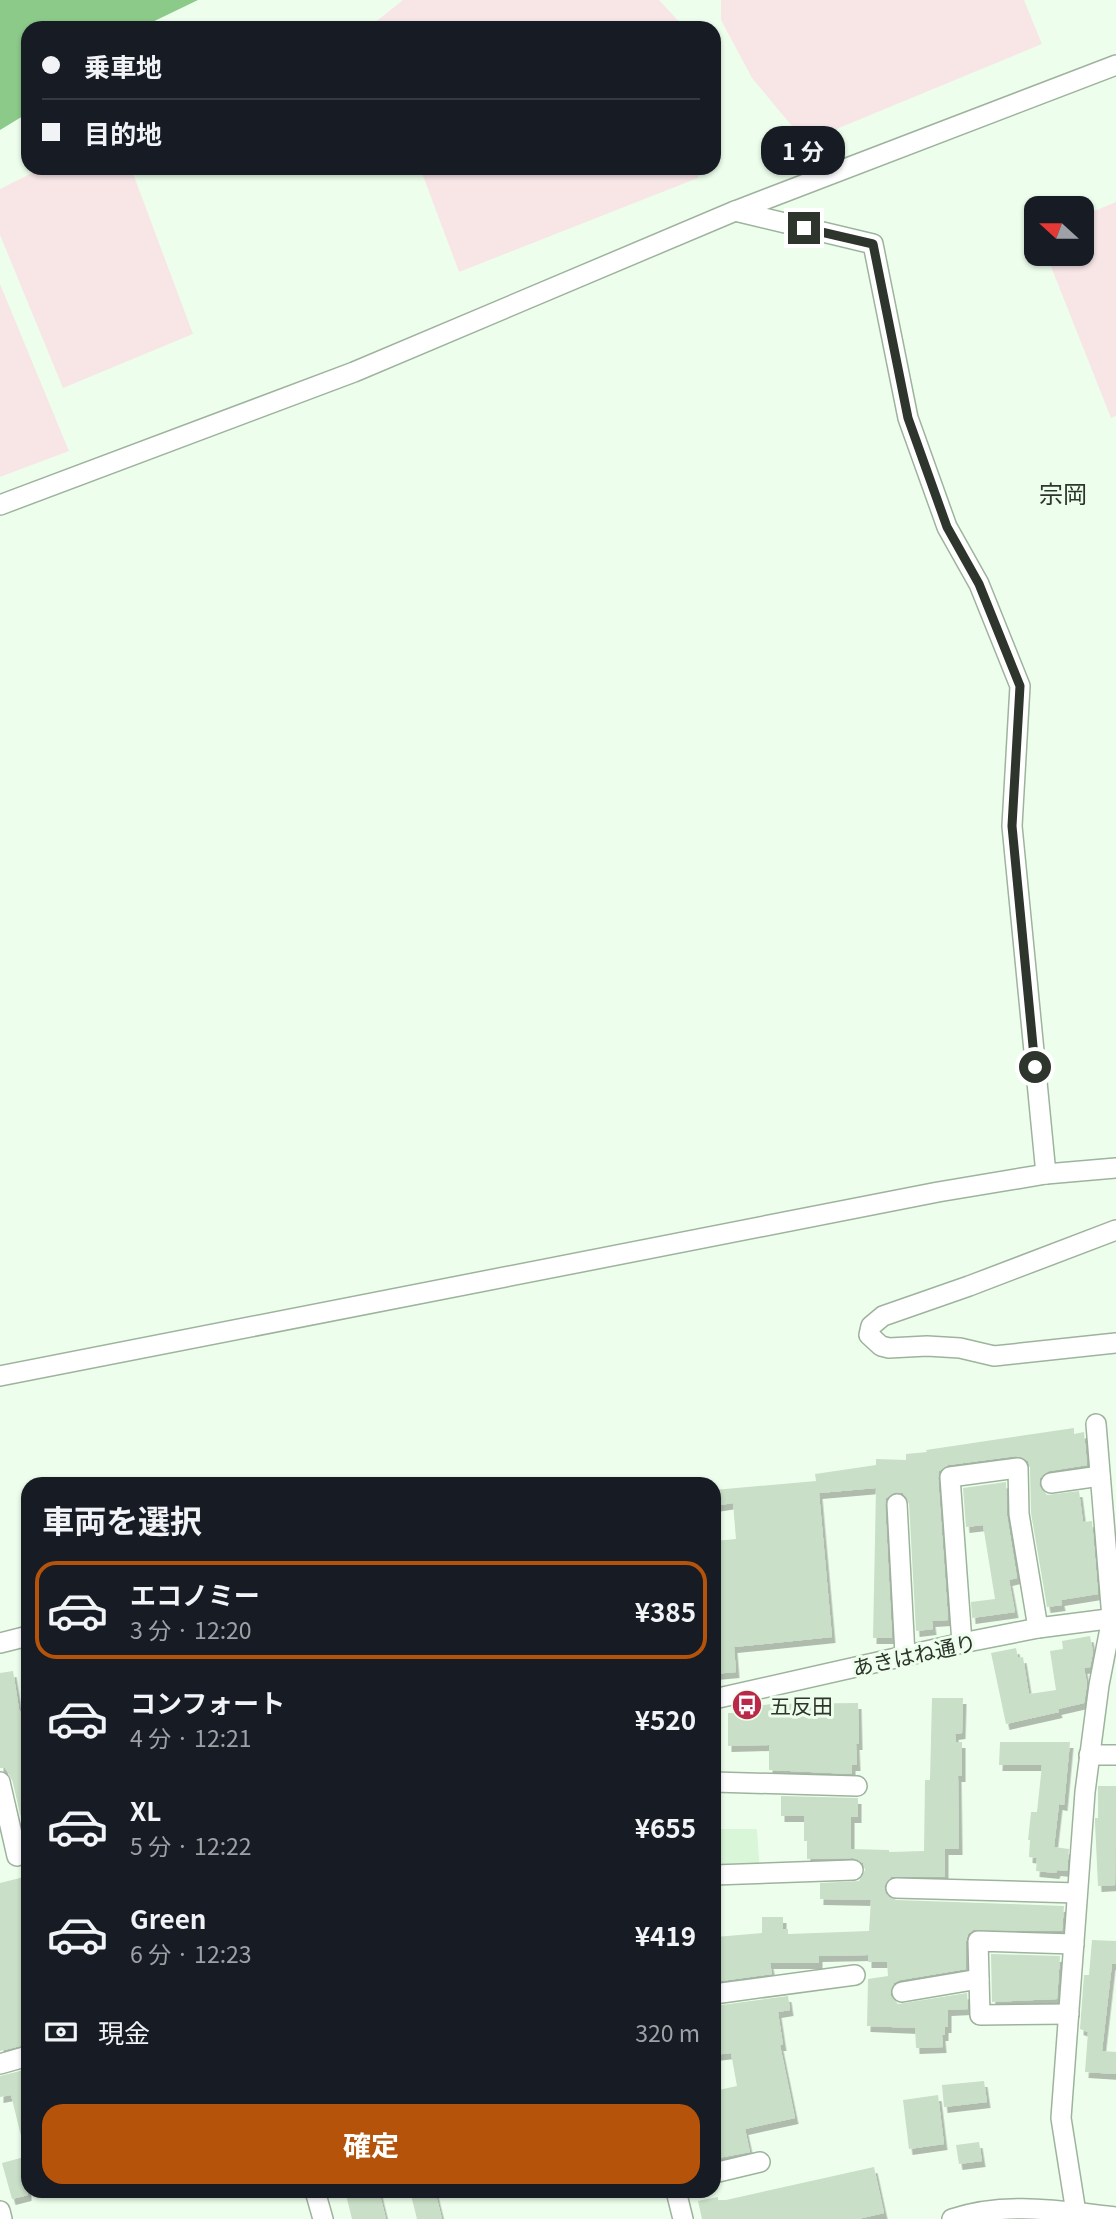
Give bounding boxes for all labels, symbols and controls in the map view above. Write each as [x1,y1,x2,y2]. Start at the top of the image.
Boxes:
text: 乗車地 [84,47,162,84]
text: 目的地 [84,114,162,151]
callout: 1 分 [762,126,846,176]
text: 1 分 [782,133,824,167]
north arrow [1024,196,1094,266]
map controls [1024,196,1094,266]
route end [788,212,820,244]
district label: 宗岡 [1039,475,1087,510]
route start [1019,1051,1051,1083]
text: 車両を選択 [42,1496,202,1542]
text: エコノミー [130,1575,260,1612]
icon: car [46,1579,109,1642]
text: ¥385 [635,1592,696,1629]
text: 3 分 · 12:20 [130,1612,252,1646]
street label: あきはね通り [849,1626,979,1682]
text: コンフォート [130,1683,285,1720]
icon: car [46,1687,109,1750]
bus stop icon: 五反田 [730,1688,764,1722]
place label: 五反田 [770,1690,833,1720]
text: ¥520 [635,1700,696,1737]
text: 4 分 · 12:21 [130,1720,252,1754]
text: XL [130,1791,161,1828]
icon: car [46,1795,109,1858]
text: ¥655 [635,1808,696,1845]
text: 5 分 · 12:22 [130,1828,252,1862]
text: Green [130,1899,206,1936]
icon: car [46,1903,109,1966]
text: ¥419 [635,1916,696,1953]
text: 6 分 · 12:23 [130,1936,252,1970]
icon: cash [42,2013,80,2051]
text: 現金 [98,2013,150,2050]
text: 320 m [635,2015,700,2049]
button: 確定 [42,2104,700,2184]

